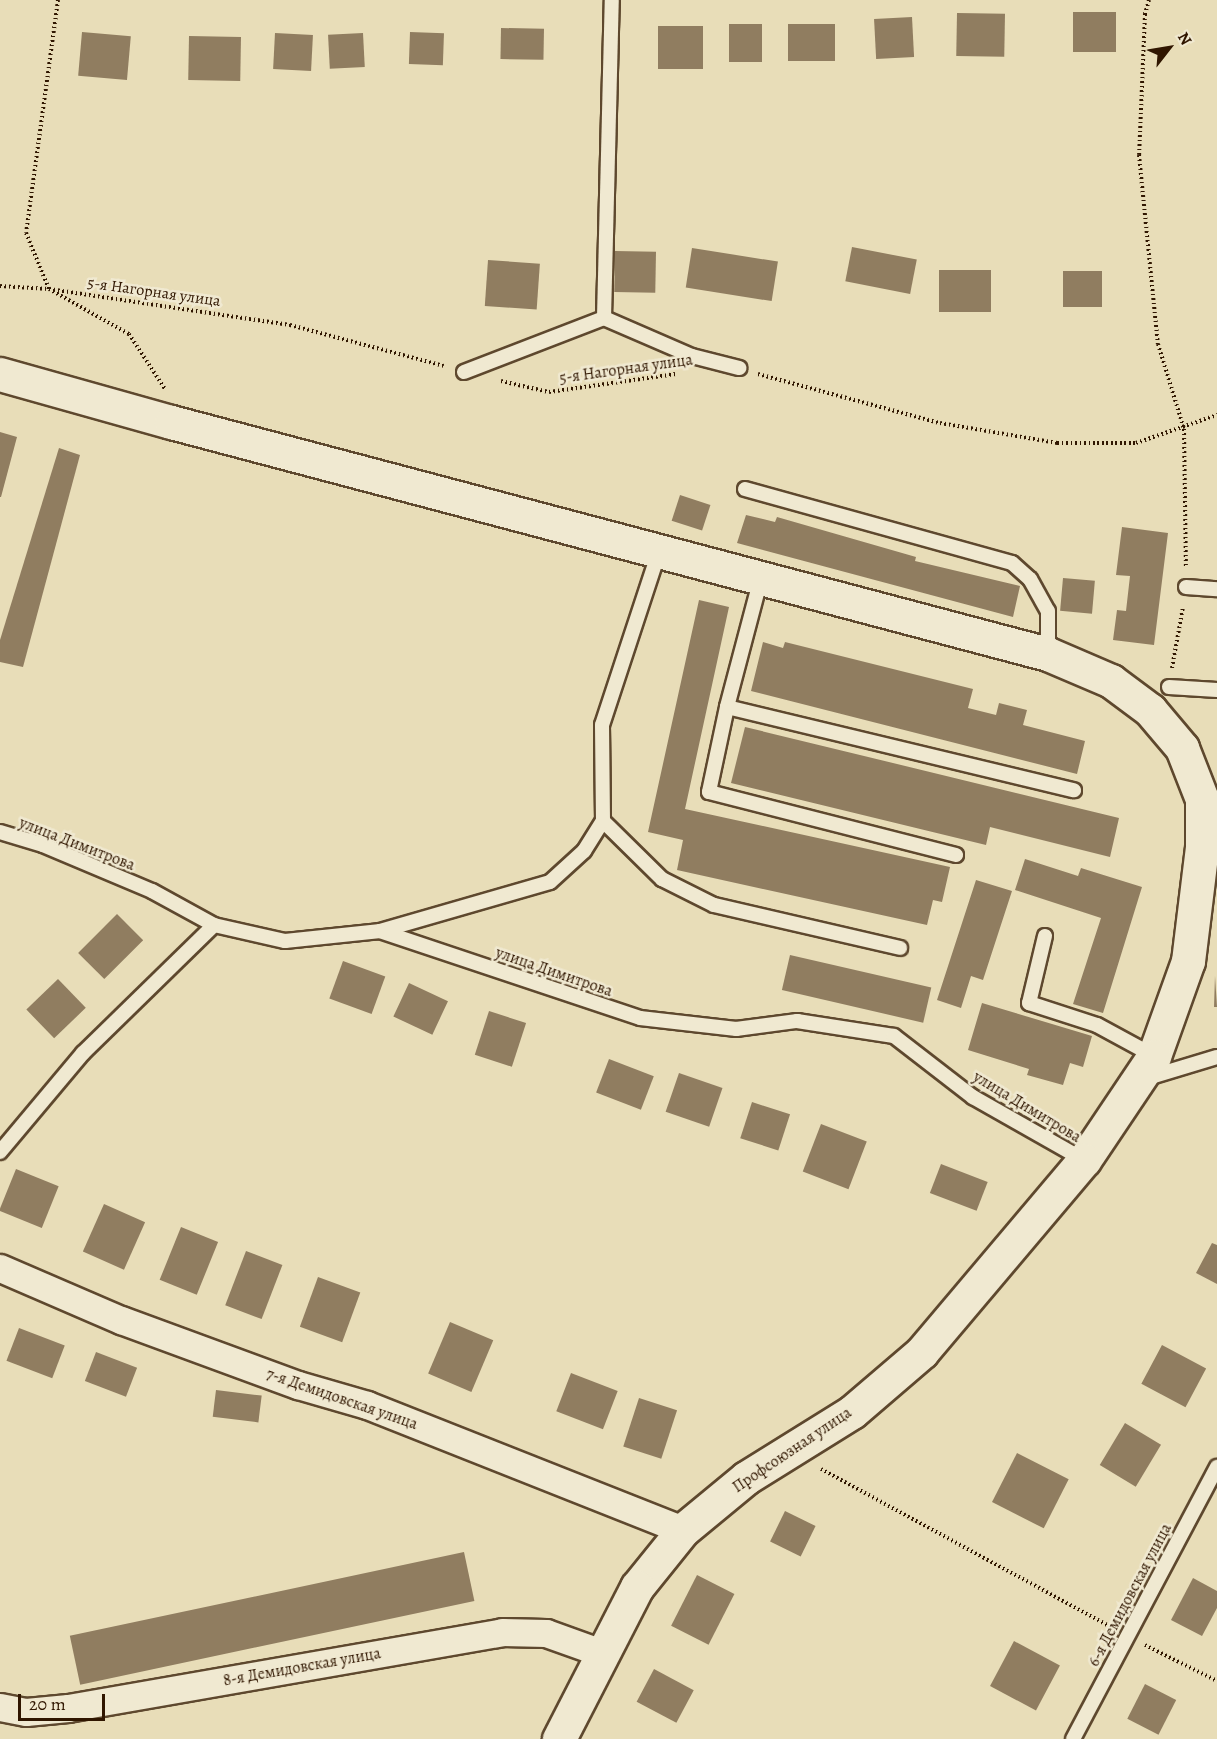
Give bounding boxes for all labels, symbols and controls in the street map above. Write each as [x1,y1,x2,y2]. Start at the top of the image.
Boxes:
north arrow [1139,18,1199,78]
text: N [1172,28,1197,49]
street label: 5-я Нагорная улица [86,273,222,311]
street label: 5-я Нагорная улица [558,350,694,388]
street label: улица Димитрова [16,813,138,875]
street label: улица Димитрова [493,943,615,1001]
street label: улица Димитрова [970,1067,1084,1147]
street label: 7-я Демидовская улица [264,1364,420,1434]
street label: Профсоюзная улица [729,1403,855,1497]
street label: 6-я Демидовская улица [1084,1520,1176,1670]
street label: 8-я Демидовская улица [222,1644,382,1690]
scale bar [21,1682,108,1720]
text: 20 m [29,1692,66,1716]

